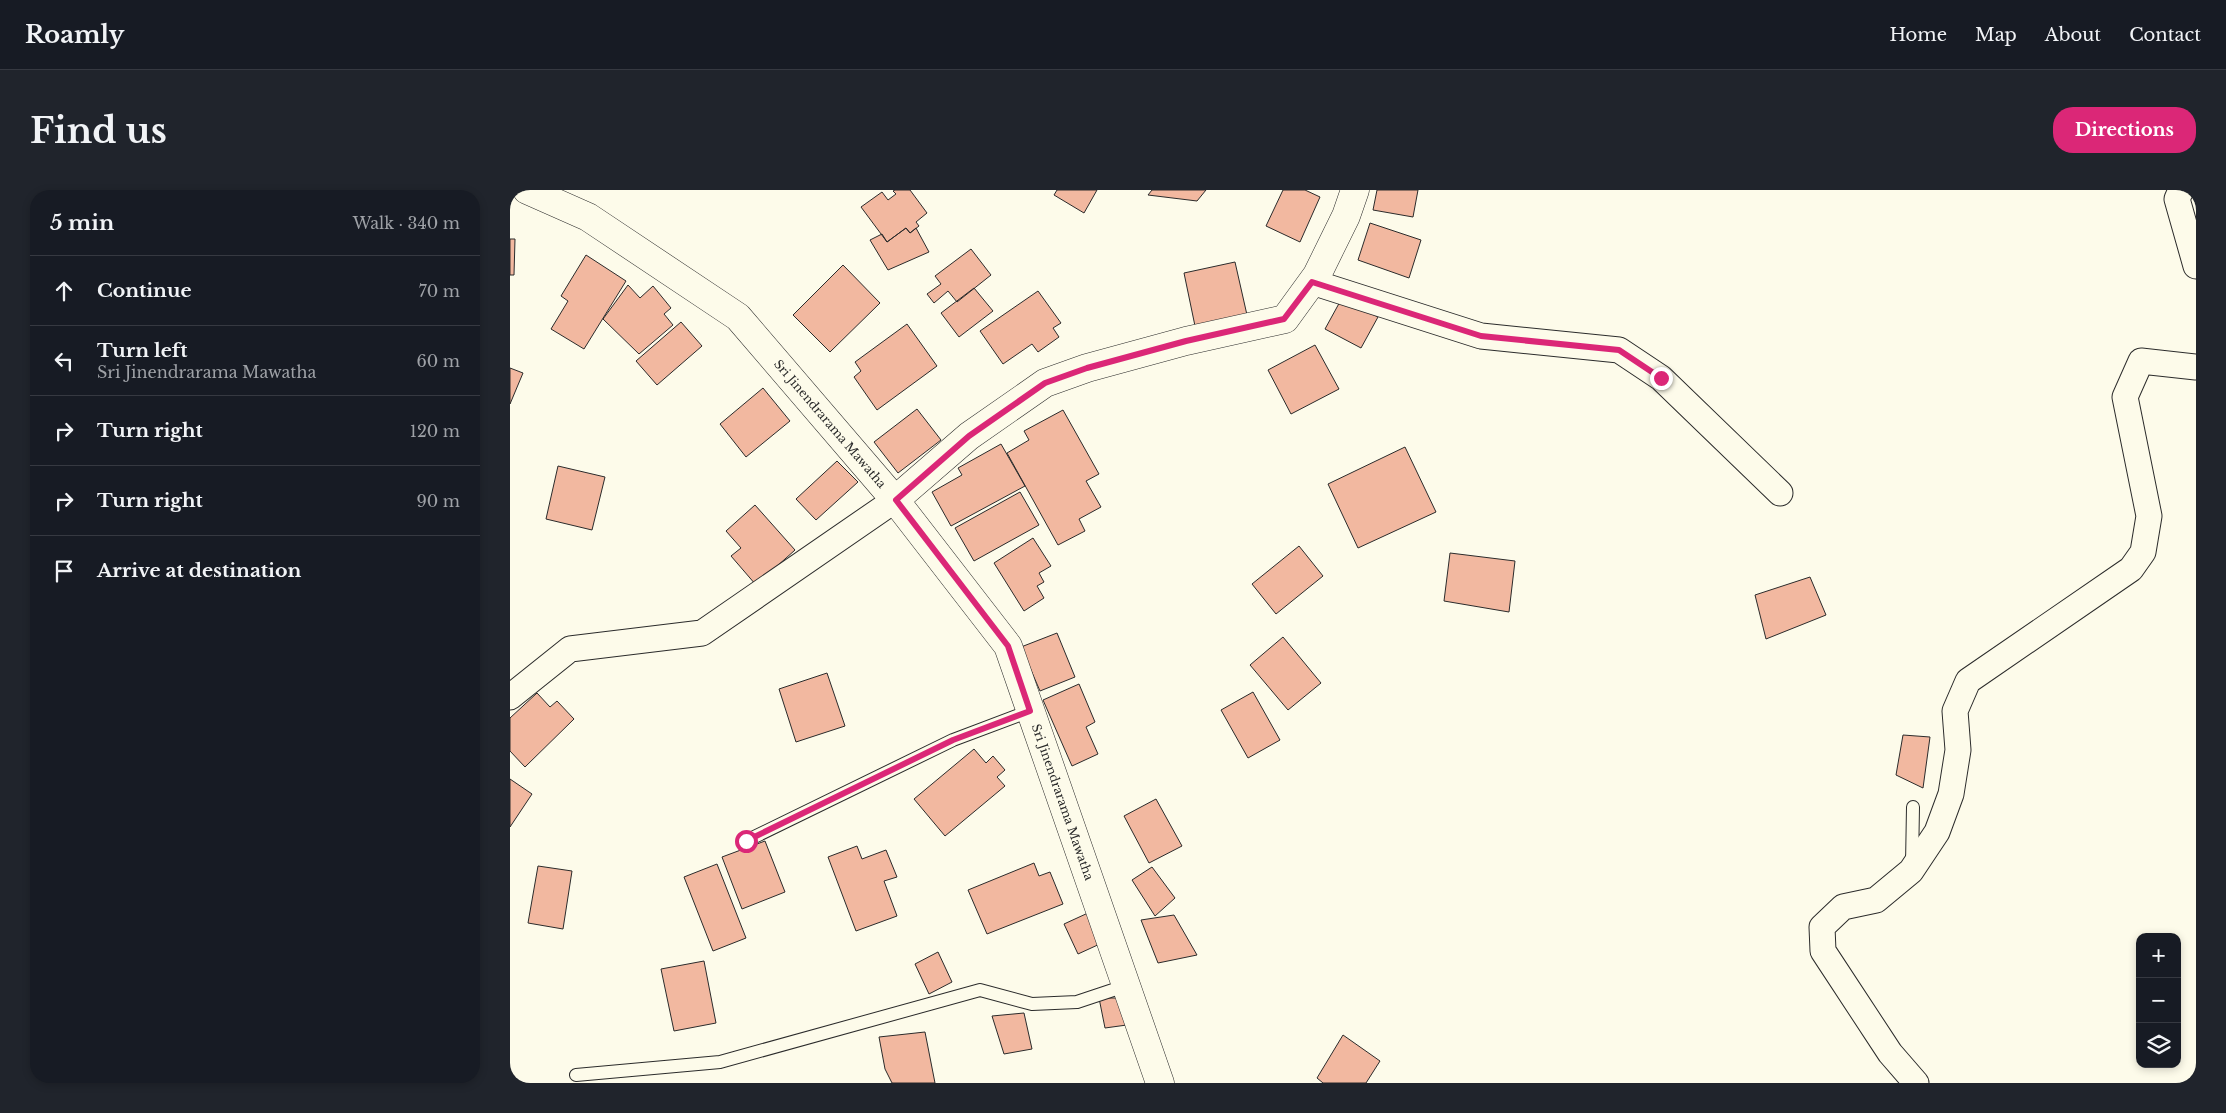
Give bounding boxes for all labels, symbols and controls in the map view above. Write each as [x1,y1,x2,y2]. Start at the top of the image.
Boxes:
text: Roamly [25,20,124,49]
text: Home [1889,24,1947,46]
text: Map [1975,24,2017,46]
text: About [2045,24,2101,46]
text: Contact [2129,24,2201,46]
button: Directions [2053,107,2196,153]
text: Find us [30,109,167,152]
text: 5 min [50,210,114,236]
text: Walk · 340 m [353,213,460,233]
icon: ahead [50,277,78,305]
text: Continue [97,279,192,302]
text: 70 m [419,281,460,301]
text: Turn left [97,339,188,362]
icon: left [50,347,78,375]
text: 60 m [417,351,460,371]
street label: Sri Jinendrarama Mawatha [771,356,890,491]
text: Sri Jinendrarama Mawatha [97,362,316,382]
route end [1650,367,1673,390]
icon: right [50,417,78,445]
text: Turn right [97,419,203,442]
text: 120 m [410,421,460,441]
icon: right [50,487,78,515]
text: Turn right [97,489,203,512]
text: 90 m [417,491,460,511]
icon: arrive [50,557,78,585]
text: Arrive at destination [97,559,301,582]
street label: Sri Jinendrarama Mawatha [1029,722,1097,882]
route start [735,830,758,853]
map controls [2136,933,2181,1068]
button: + [2136,933,2181,978]
button: − [2136,978,2181,1023]
button: layers [2136,1023,2181,1068]

